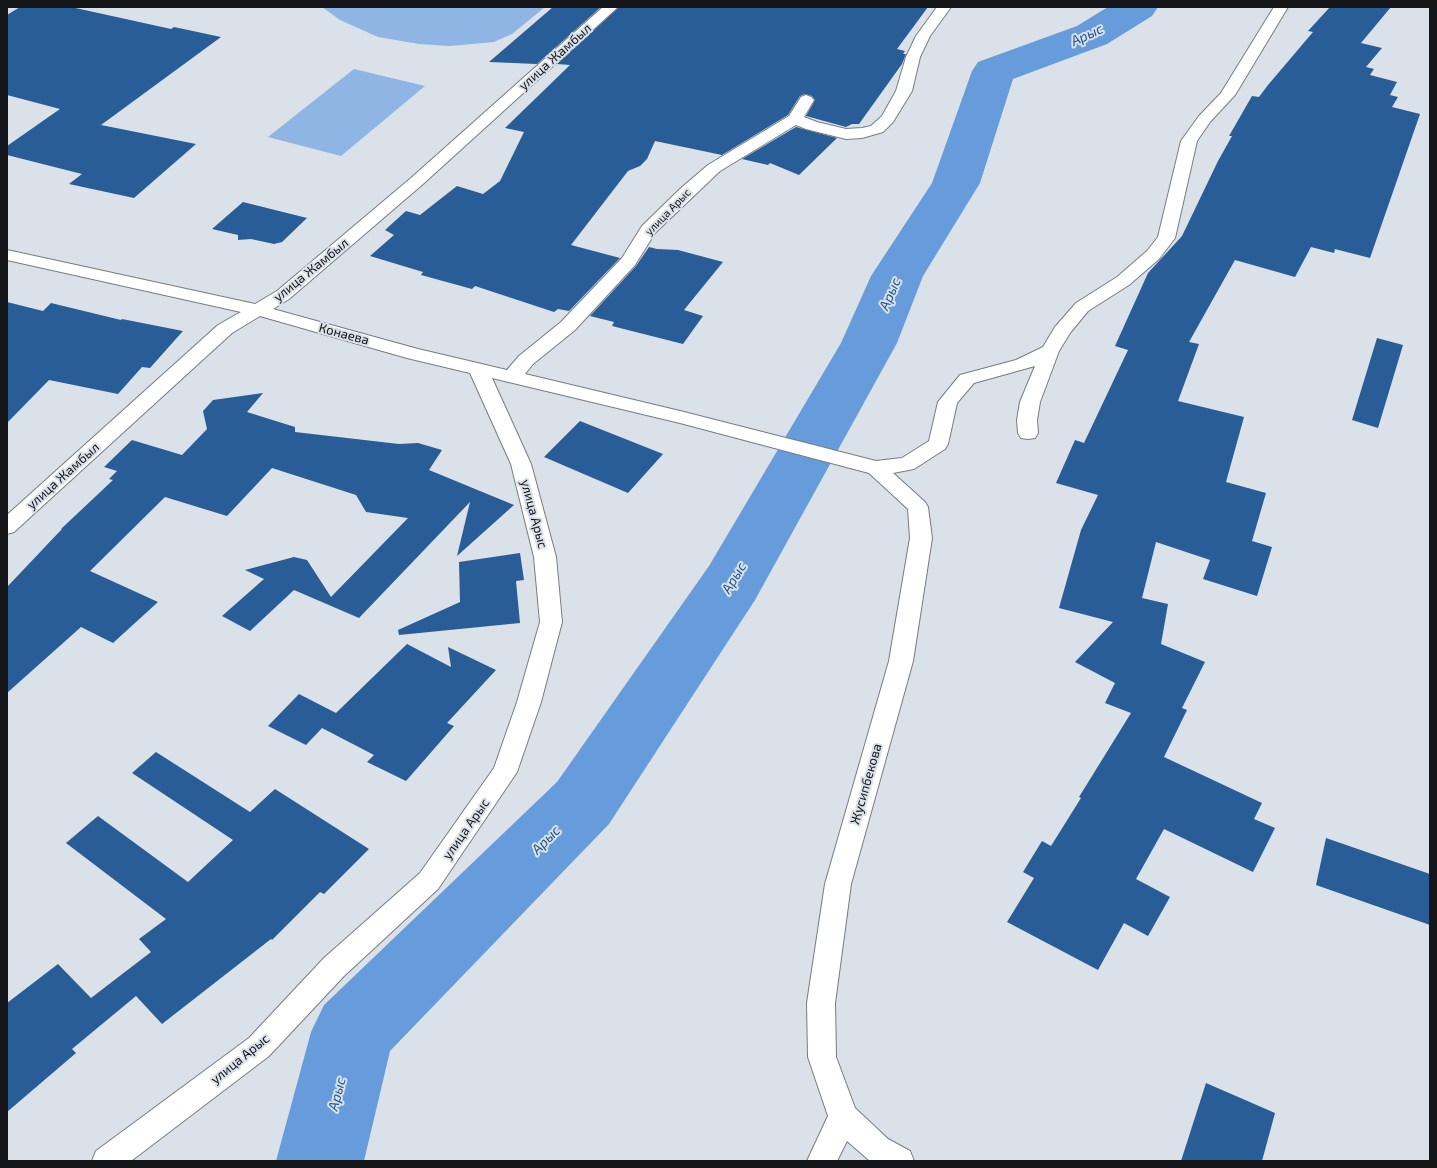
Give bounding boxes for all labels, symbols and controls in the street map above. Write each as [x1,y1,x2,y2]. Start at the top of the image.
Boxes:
street label: улица Жамбыл [516,20,594,94]
water label: Арыс [1068,20,1106,50]
street label: улица Арыс [642,186,694,238]
street label: улица Жамбыл [270,235,352,305]
water label: Арыс [875,275,905,313]
street label: Конаева [317,320,371,348]
street label: улица Жамбыл [24,439,102,513]
street label: улица Арыс [517,478,551,550]
water label: Арыс [718,559,750,597]
street label: Жусипбекова [847,742,885,826]
street label: улица Арыс [439,796,493,862]
water label: Арыс [528,822,564,858]
street label: улица Арыс [208,1031,272,1087]
water label: Арыс [325,1076,349,1112]

